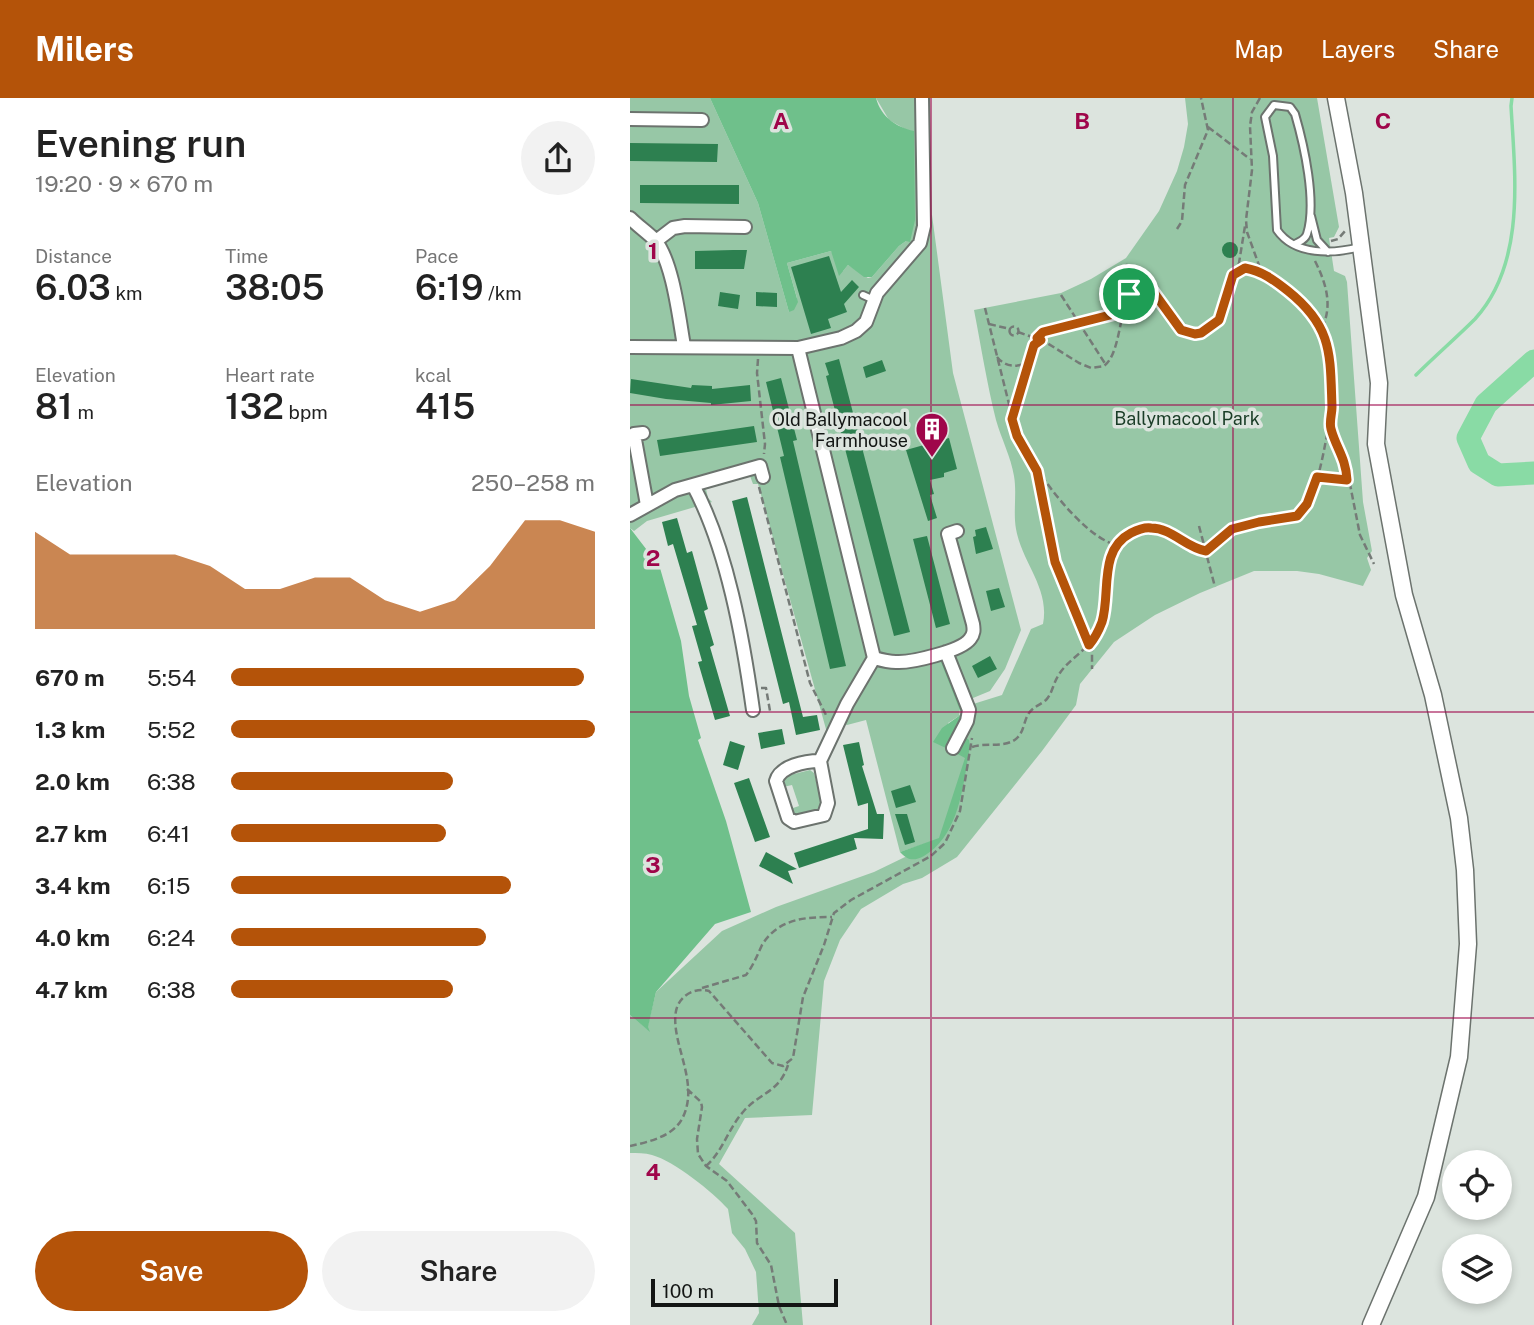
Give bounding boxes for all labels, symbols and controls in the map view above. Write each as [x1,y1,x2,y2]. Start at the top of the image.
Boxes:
text: Milers [35,30,134,68]
text: Map [1234,35,1283,63]
text: Layers [1321,35,1395,63]
text: Share [1433,35,1499,63]
text: A [773,107,790,134]
text: B [1074,107,1090,134]
text: C [1375,107,1391,134]
text: Evening run [35,121,246,166]
button: share [521,121,595,195]
text: 19:20 · 9 × 670 m [35,170,213,197]
text: 1 [648,237,658,264]
text: Distance [35,245,112,267]
text: Time [225,245,268,267]
text: Pace [415,245,458,267]
pin [1099,264,1159,324]
text: 6.03 [35,267,111,308]
text: 38:05 [225,267,325,308]
text: 6:19 [415,267,483,308]
icon: arrive [1110,275,1148,313]
text: km [111,282,143,304]
text: /km [483,282,522,304]
text: Elevation [35,364,116,386]
text: Heart rate [225,364,315,386]
text: kcal [415,364,452,386]
text: 81 [35,386,73,427]
text: 132 [225,386,284,427]
text: 415 [415,386,475,427]
text: m [73,401,94,423]
text: bpm [284,401,328,423]
park label: Ballymacool Park [1114,408,1260,429]
place label: Old Ballymacool Farmhouse [772,409,908,451]
building icon: Old Ballymacool Farmhouse [913,410,951,459]
text: Elevation [35,469,133,496]
text: 250–258 m [471,469,595,496]
text: 2 [646,544,660,571]
text: 670 m [35,664,105,691]
text: 5:54 [147,664,196,691]
text: 1.3 km [35,716,105,743]
text: 5:52 [147,716,195,743]
text: 2.0 km [35,768,110,795]
text: 6:38 [147,768,196,795]
text: 2.7 km [35,820,107,847]
text: 6:41 [147,820,190,847]
text: 3 [645,851,661,878]
text: 3.4 km [35,872,111,899]
text: 6:15 [147,872,191,899]
text: 4.0 km [35,924,110,951]
text: 6:24 [147,924,195,951]
text: 4.7 km [35,976,108,1003]
text: 6:38 [147,976,196,1003]
map controls [1442,1150,1512,1304]
button: locate [1442,1150,1512,1220]
text: 4 [645,1158,661,1185]
button: Save [35,1231,308,1311]
button: Share [322,1231,595,1311]
button: layers [1442,1234,1512,1304]
scale bar [651,1276,838,1308]
text: 100 m [662,1280,714,1302]

